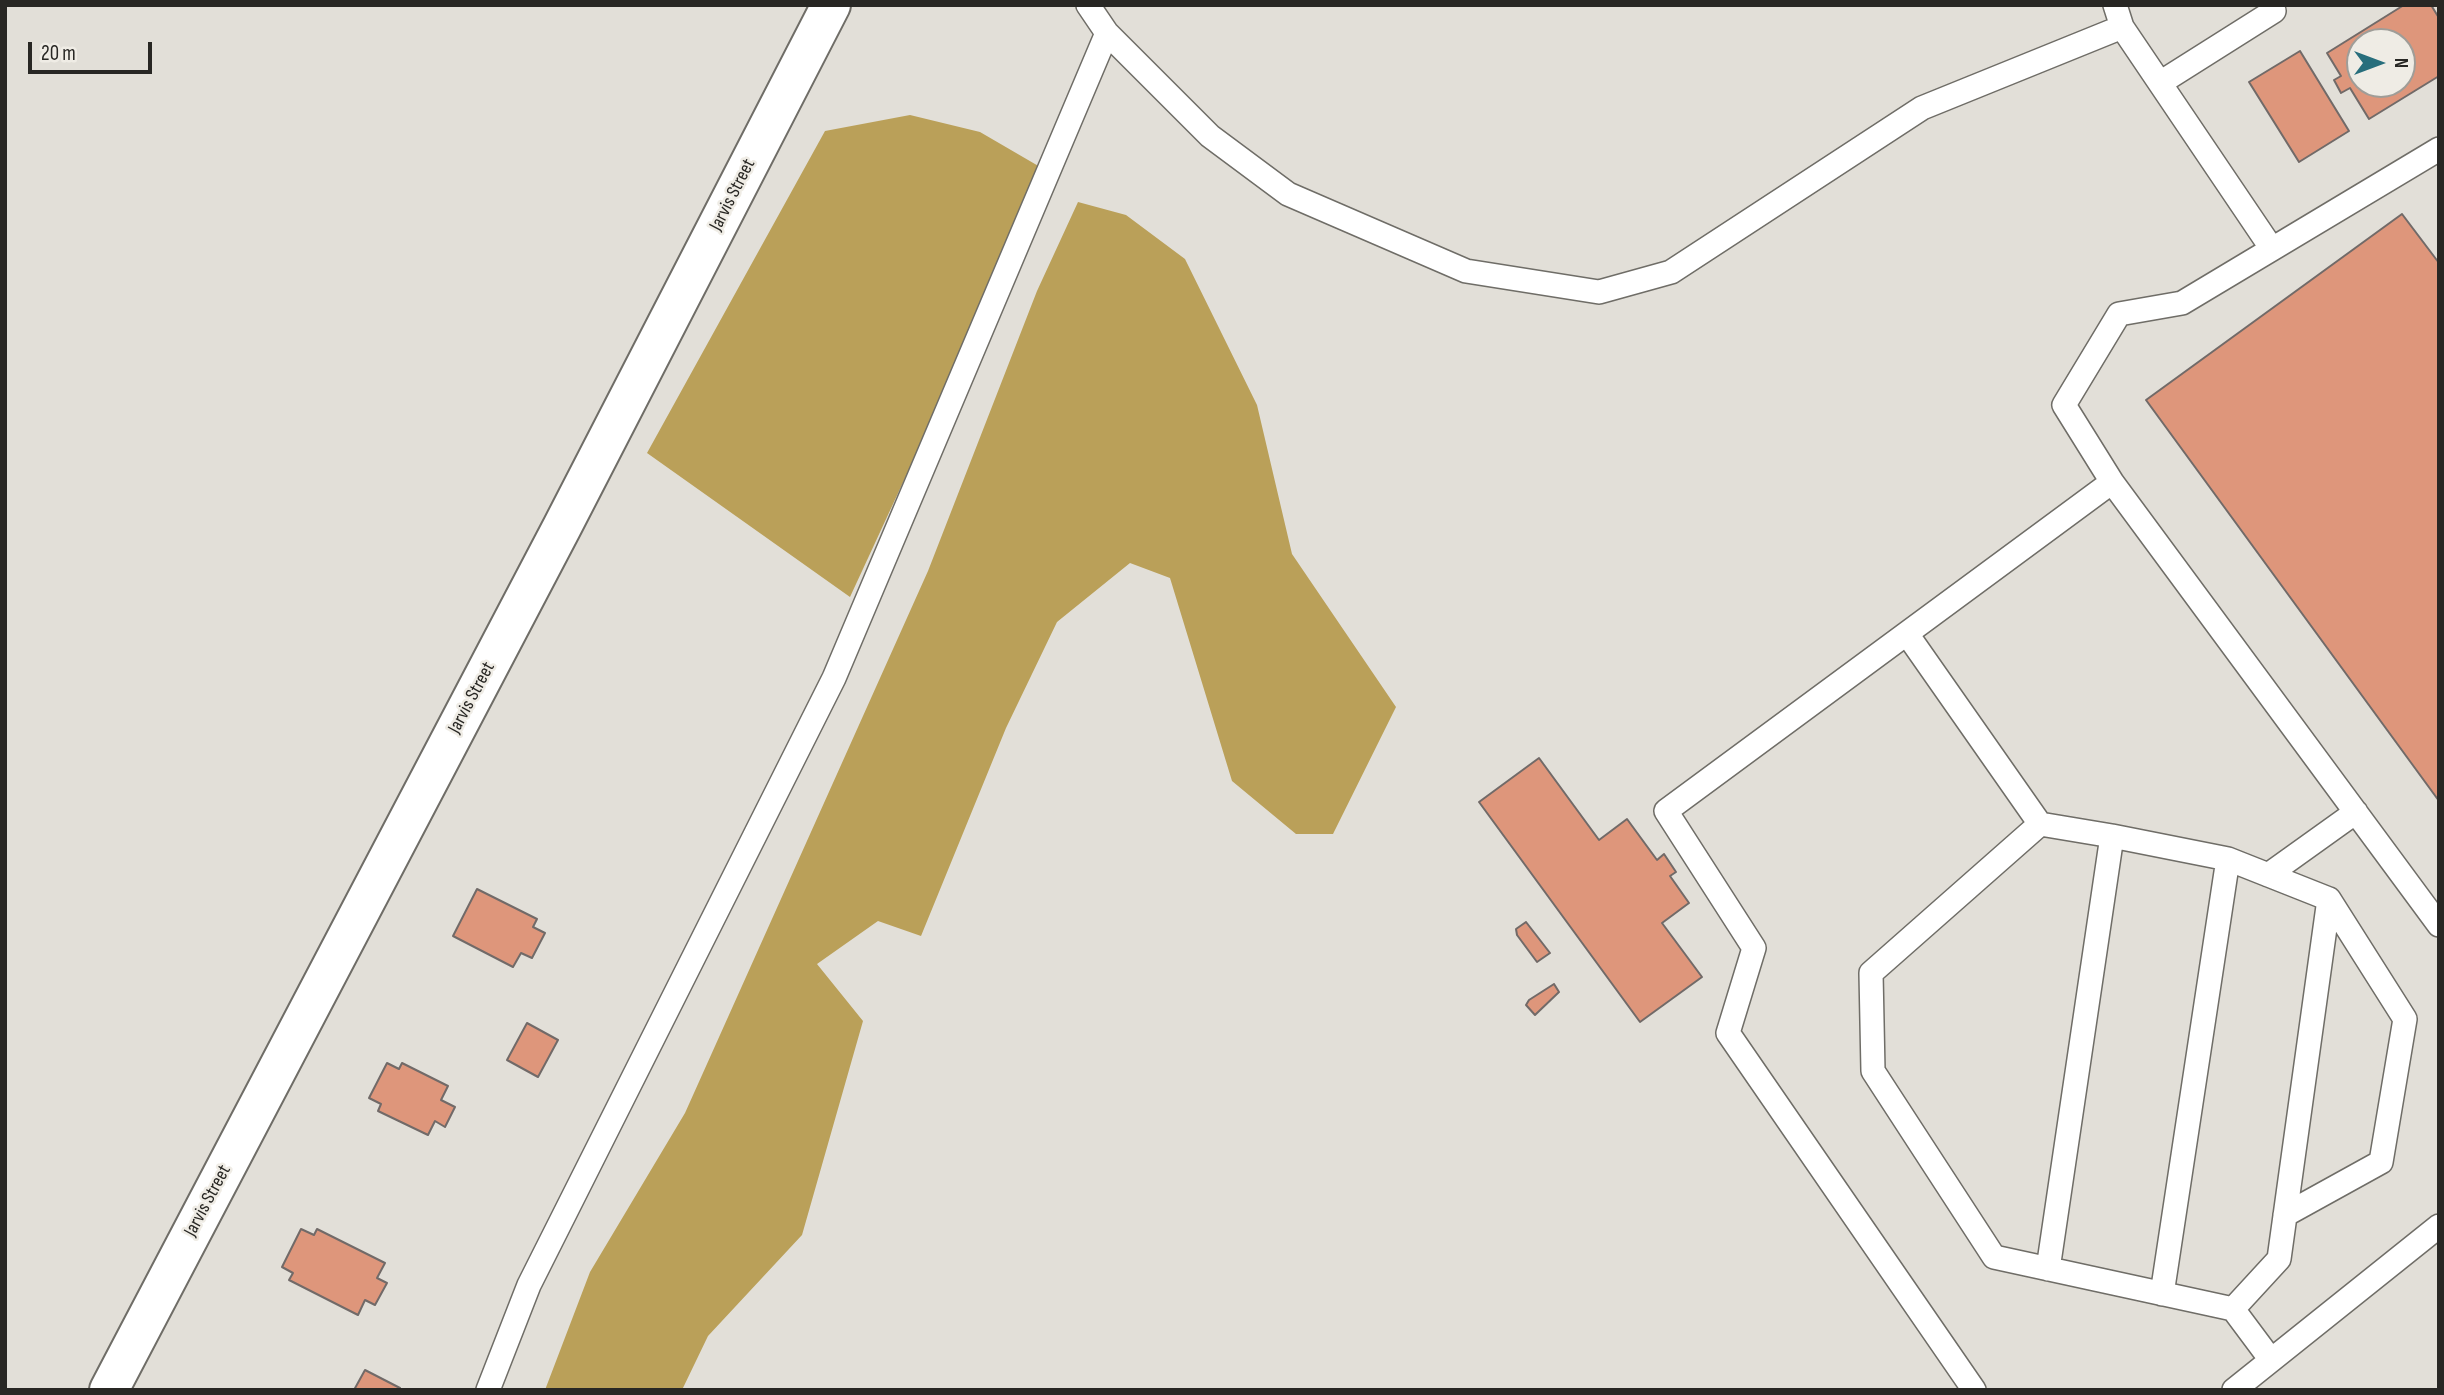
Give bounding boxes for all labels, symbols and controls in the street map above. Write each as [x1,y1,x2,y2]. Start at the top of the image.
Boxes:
scale bar [32,28,156,72]
north arrow [2346,28,2416,98]
text: 20 m [41,41,76,66]
text: N [2389,58,2412,68]
street label: Jarvis Street [705,155,761,235]
street label: Jarvis Street [444,658,500,738]
street label: Jarvis Street [180,1161,236,1241]

